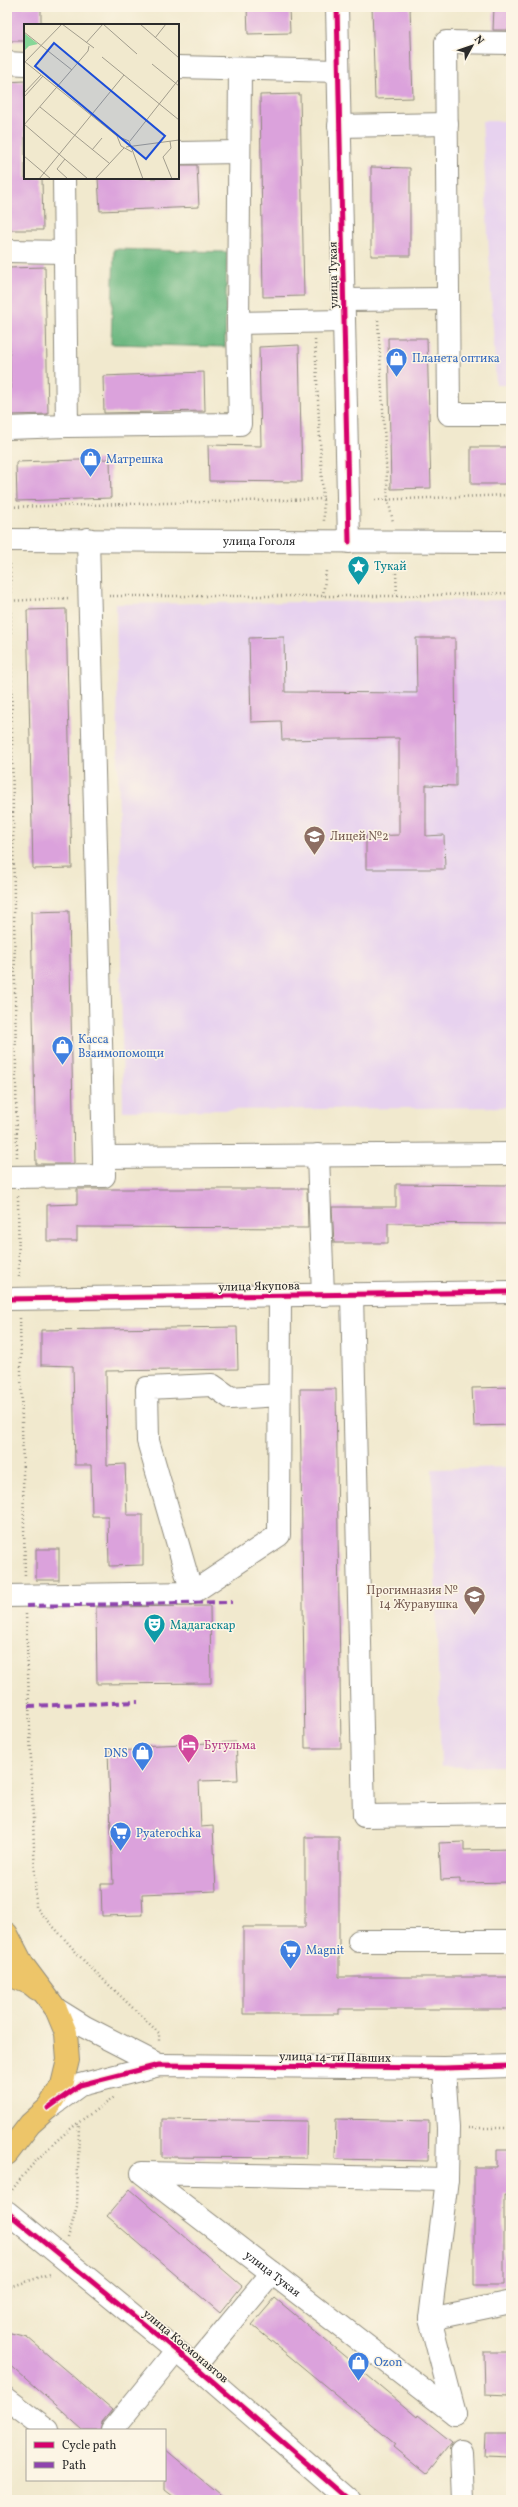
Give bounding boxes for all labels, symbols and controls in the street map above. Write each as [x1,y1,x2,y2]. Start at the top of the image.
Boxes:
inset map [24,24,179,179]
north arrow [452,26,492,66]
text: N [470,33,487,48]
street label: улица Тукая [325,241,343,309]
shop icon: Планета оптика [383,345,409,378]
place label: Планета оптика [412,351,500,367]
shop icon: Матрешка [78,446,104,479]
place label: Матрешка [106,452,164,468]
street label: улица Гоголя [223,534,295,550]
place icon: Тукай [346,553,372,586]
place label: Тукай [374,559,407,575]
school or university icon: Лицей №2 [302,823,328,856]
place label: Лицей №2 [330,829,389,845]
place label: Касса Взаимопомощи [78,1032,164,1062]
shop icon: Касса Взаимопомощи [50,1033,76,1066]
street label: улица Якупова [218,1278,300,1296]
place label: Прогимназия № 14 Журавушка [367,1583,458,1613]
school or university icon: Прогимназия № 14 Журавушка [461,1584,487,1617]
theatre icon: Мадагаскар [141,1612,167,1645]
place label: Мадагаскар [170,1618,236,1634]
hotel icon: Бугульма [175,1732,201,1765]
place label: Бугульма [204,1738,256,1754]
shop icon: DNS [130,1740,156,1773]
place label: DNS [104,1746,128,1762]
supermarket icon: Pyaterochka [108,1820,134,1853]
place label: Pyaterochka [136,1826,201,1842]
supermarket icon: Magnit [278,1937,304,1970]
place label: Magnit [306,1943,344,1959]
street label: улица 14-ти Павших [279,2049,391,2067]
street label: улица Тукая [241,2248,304,2301]
street label: улица Космонавтов [139,2306,232,2387]
shop icon: Ozon [346,2349,372,2382]
place label: Ozon [374,2355,402,2371]
legend [26,2429,166,2481]
text: Cycle path [62,2438,117,2454]
text: Path [62,2458,86,2474]

